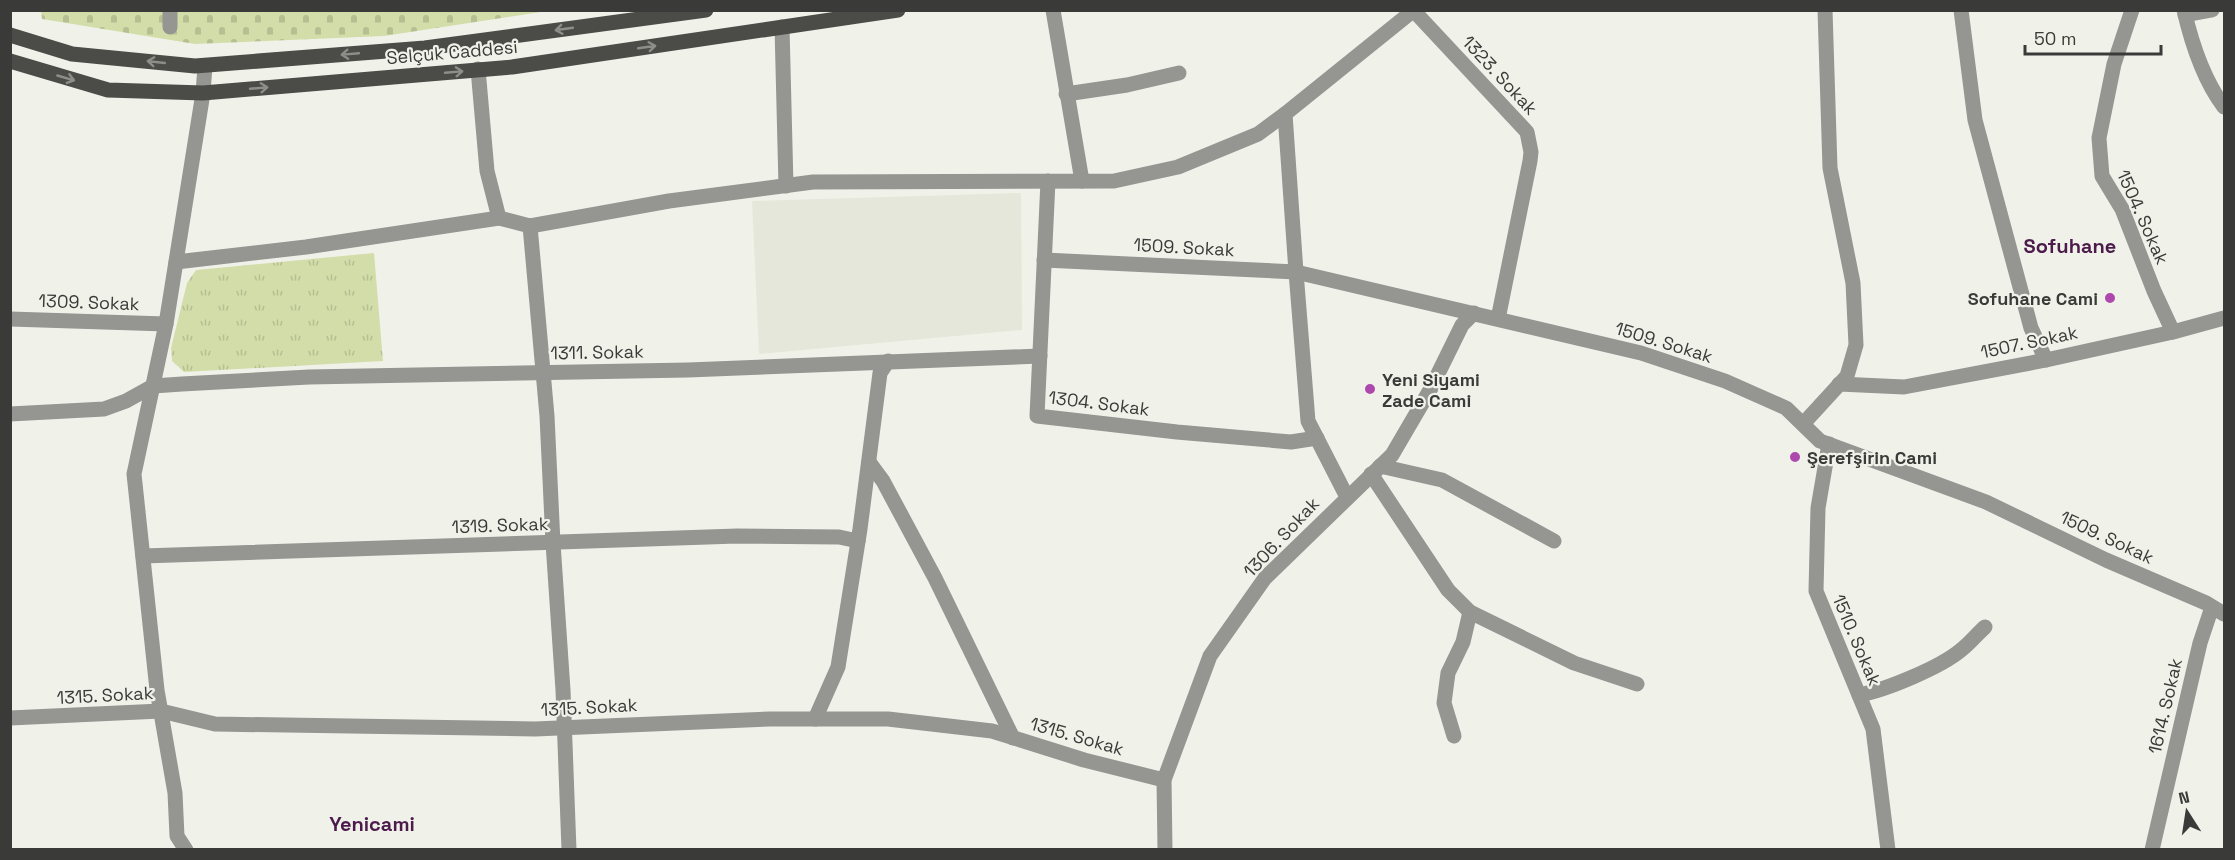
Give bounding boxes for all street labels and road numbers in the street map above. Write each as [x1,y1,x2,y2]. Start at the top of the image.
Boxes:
street label: 1323. Sokak [1457,30,1543,120]
street label: Selçuk Caddesi [385,35,519,69]
street label: 1504. Sokak [2112,166,2174,268]
street label: 1509. Sokak [1133,233,1235,261]
street label: 1309. Sokak [38,289,140,315]
street label: 1509. Sokak [1612,316,1716,368]
street label: 1507. Sokak [1978,320,2080,364]
street label: 1311. Sokak [550,340,644,364]
street label: 1304. Sokak [1047,385,1151,421]
street label: 1306. Sokak [1238,492,1324,582]
street label: 1509. Sokak [2056,505,2158,569]
street label: 1319. Sokak [451,512,549,538]
street label: 1510. Sokak [1827,591,1887,689]
street label: 1614. Sokak [2143,656,2187,756]
street label: 1315. Sokak [56,681,154,709]
street label: 1315. Sokak [540,693,638,721]
street label: 1315. Sokak [1027,712,1127,760]

